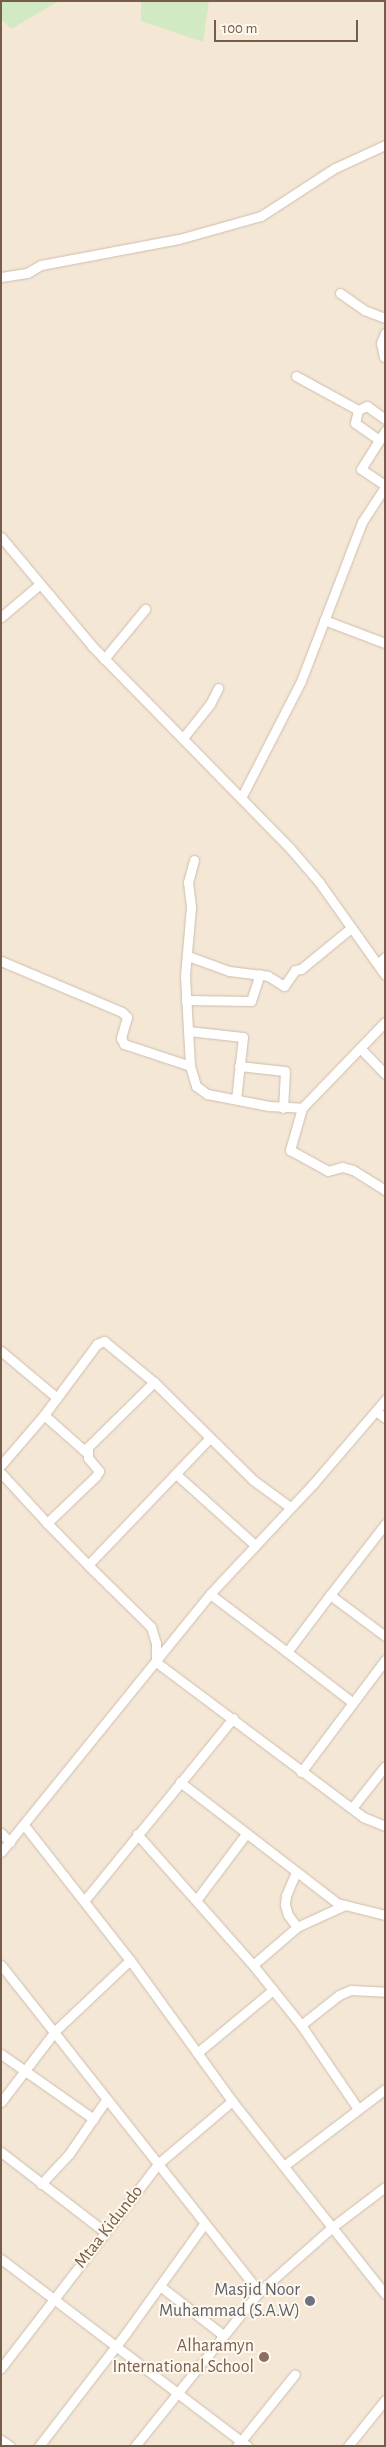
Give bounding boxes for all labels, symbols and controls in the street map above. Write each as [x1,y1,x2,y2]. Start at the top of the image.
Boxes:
scale bar [216,10,360,42]
text: 100 m [222,21,257,36]
street label: Mtaa Kidundo [70,2181,148,2273]
place label: Masjid Noor Muhammad (S.A.W) [159,2280,300,2322]
marker: Masjid Noor Muhammad (S.A.W) [304,2295,316,2307]
place label: Alharamyn International School [113,2336,254,2378]
marker: Alharamyn International School [258,2351,270,2363]

